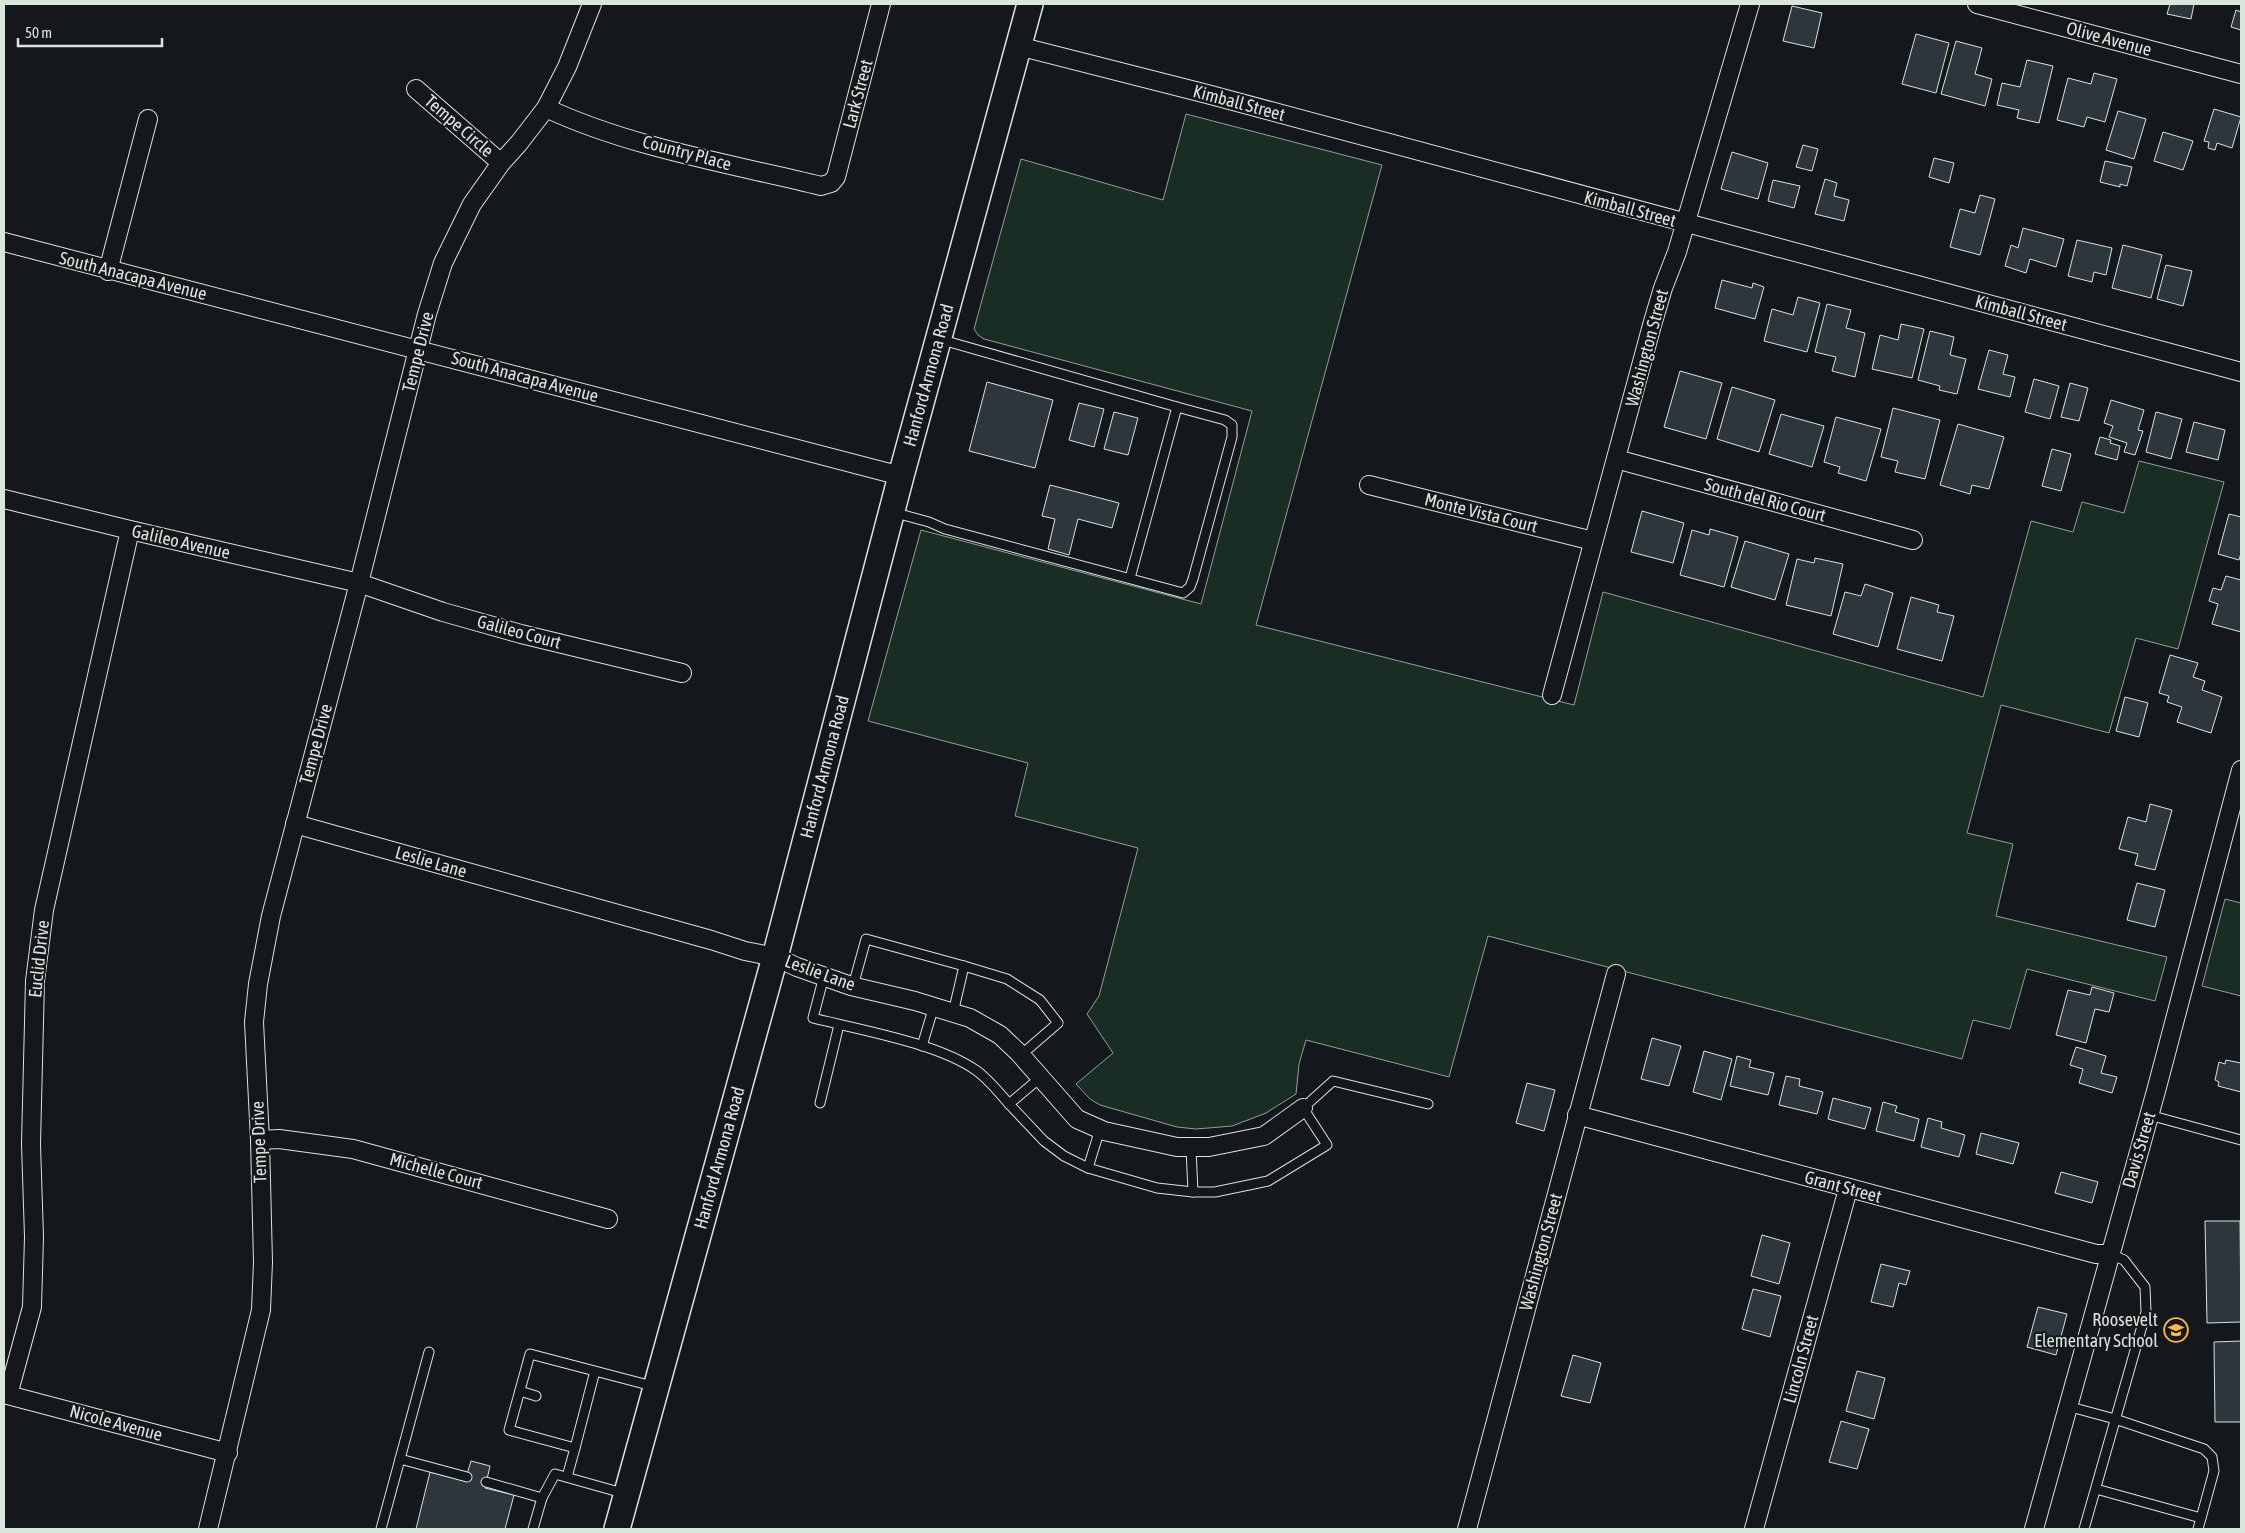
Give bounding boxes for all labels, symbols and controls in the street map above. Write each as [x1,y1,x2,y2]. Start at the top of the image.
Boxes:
scale bar [18,15,161,47]
street label: Olive Avenue [2064,17,2154,60]
text: 50 m [25,24,52,41]
street label: Lark Street [838,57,877,131]
street label: Kimball Street [1191,80,1287,125]
street label: Tempe Circle [421,90,498,161]
street label: Country Place [640,131,734,174]
street label: Kimball Street [1582,186,1678,231]
street label: South Anacapa Avenue [57,247,209,304]
street label: Washington Street [1621,287,1672,409]
street label: Kimball Street [1973,290,2069,335]
street label: Hanford Armona Road [899,302,958,449]
street label: Tempe Drive [397,310,438,394]
street label: South Anacapa Avenue [449,347,601,406]
street label: South del Rio Court [1702,473,1828,526]
street label: Monte Vista Court [1422,488,1540,537]
street label: Galileo Avenue [130,520,232,563]
street label: Galileo Court [475,610,563,653]
street label: Hanford Armona Road [796,693,853,840]
street label: Tempe Drive [295,702,336,786]
street label: Leslie Lane [393,841,469,882]
street label: Euclid Drive [24,919,53,999]
street label: Leslie Lane [782,950,858,995]
street label: Hanford Armona Road [689,1084,749,1231]
street label: Tempe Drive [247,1101,270,1183]
street label: Davis Street [2118,1109,2159,1190]
street label: Michelle Court [387,1148,485,1193]
street label: Grant Street [1802,1166,1884,1207]
street label: Washington Street [1515,1191,1566,1313]
place label: Roosevelt Elementary School [2034,1309,2158,1351]
street label: Lincoln Street [1779,1312,1822,1405]
school or university icon: Roosevelt Elementary School [2163,1317,2189,1343]
street label: Nicole Avenue [68,1400,165,1445]

